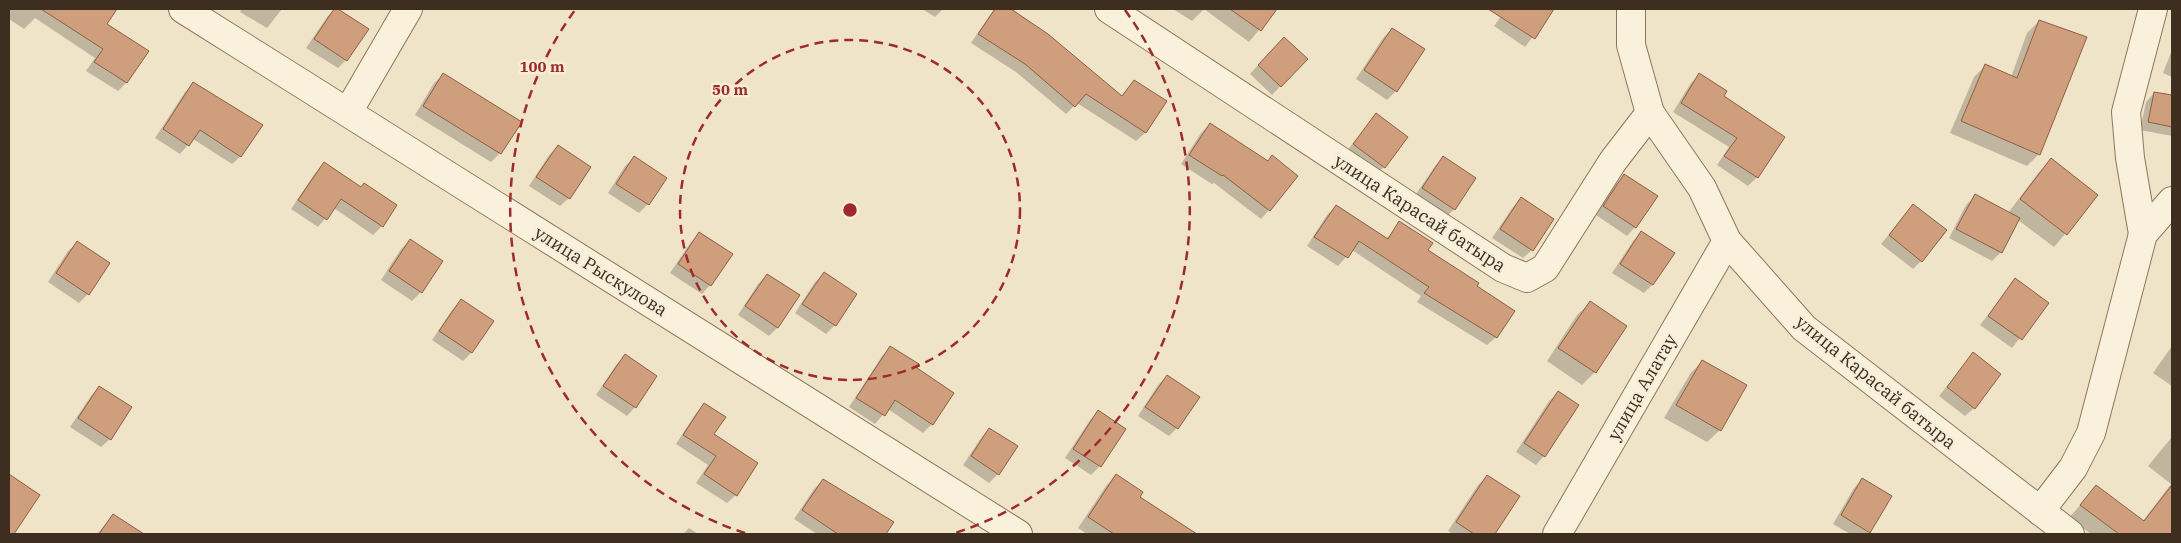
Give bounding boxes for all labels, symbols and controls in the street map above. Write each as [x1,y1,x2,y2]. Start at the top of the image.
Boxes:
text: 100 m [519,57,565,76]
text: 50 m [712,80,748,99]
street label: улица Карасай батыра [1330,149,1510,277]
centre of rings [841,201,859,219]
street label: улица Рыскулова [530,221,672,321]
street label: улица Карасай батыра [1791,310,1961,454]
street label: улица Алатау [1602,329,1682,444]

